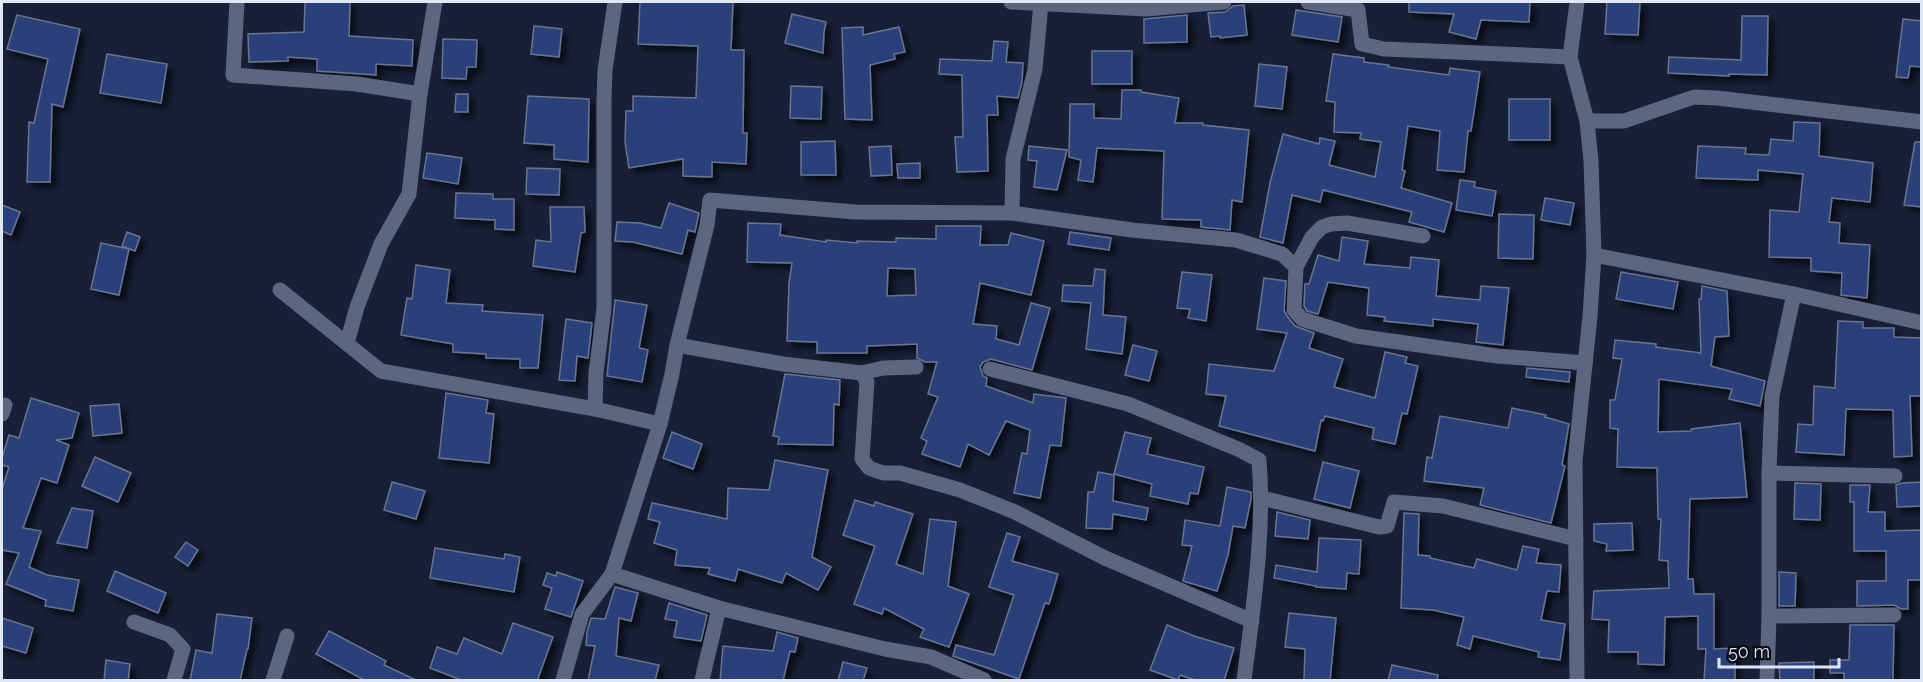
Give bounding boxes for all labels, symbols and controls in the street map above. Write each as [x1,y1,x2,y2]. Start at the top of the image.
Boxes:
scale bar [1719,631,1839,669]
text: 50 m [1728,641,1770,662]

